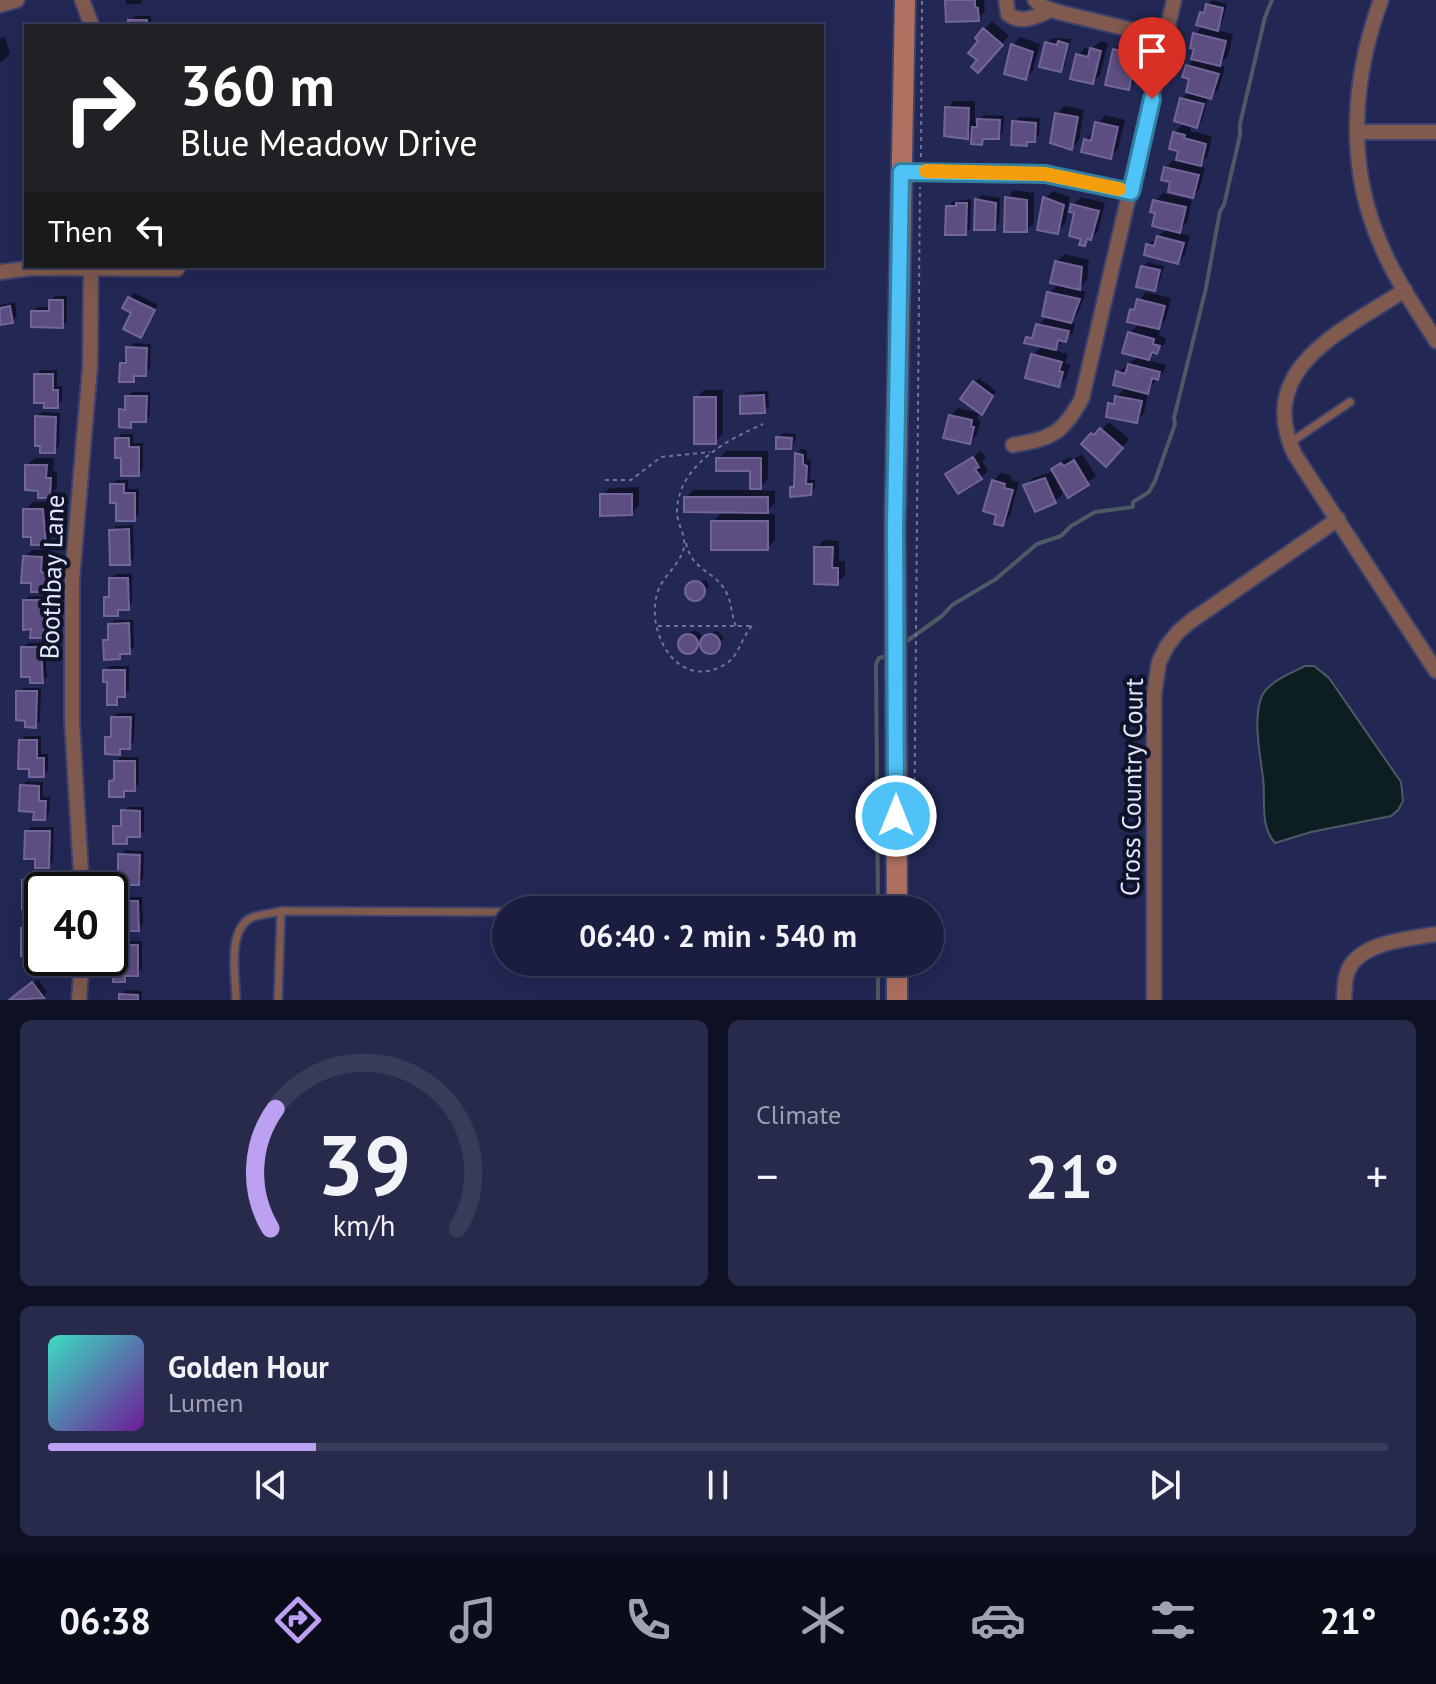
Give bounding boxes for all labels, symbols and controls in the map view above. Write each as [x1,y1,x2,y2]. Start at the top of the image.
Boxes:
pin [1118,17,1186,99]
icon: arrive [1130,29,1174,73]
text: 360 m [180,49,335,121]
icon: right [48,56,152,160]
text: Blue Meadow Drive [180,119,478,166]
icon: left [129,208,173,252]
text: Then [48,211,113,250]
street label: Boothbay Lane [32,494,71,660]
street label: Cross Country Court [1113,677,1150,896]
position arrow [854,774,938,858]
speed limit sign: 40 [24,872,128,976]
text: 06:40 · 2 min · 540 m [579,916,857,955]
text: Climate [756,1098,841,1131]
text: 39 [317,1110,411,1218]
text: 21° [1025,1137,1119,1215]
text: − [756,1147,778,1204]
text: + [1366,1147,1388,1204]
text: km/h [333,1207,395,1244]
text: Golden Hour [168,1347,329,1386]
text: Lumen [168,1386,243,1419]
icon: previous [249,1463,293,1507]
icon: pause [696,1463,740,1507]
icon: next [1143,1463,1187,1507]
icon: directions [270,1592,326,1648]
icon: music [445,1592,501,1648]
icon: phone [620,1592,676,1648]
icon: climate [795,1592,851,1648]
icon: car [970,1592,1026,1648]
icon: filters [1145,1592,1201,1648]
text: 06:38 [60,1597,151,1644]
text: 21° [1320,1597,1376,1644]

